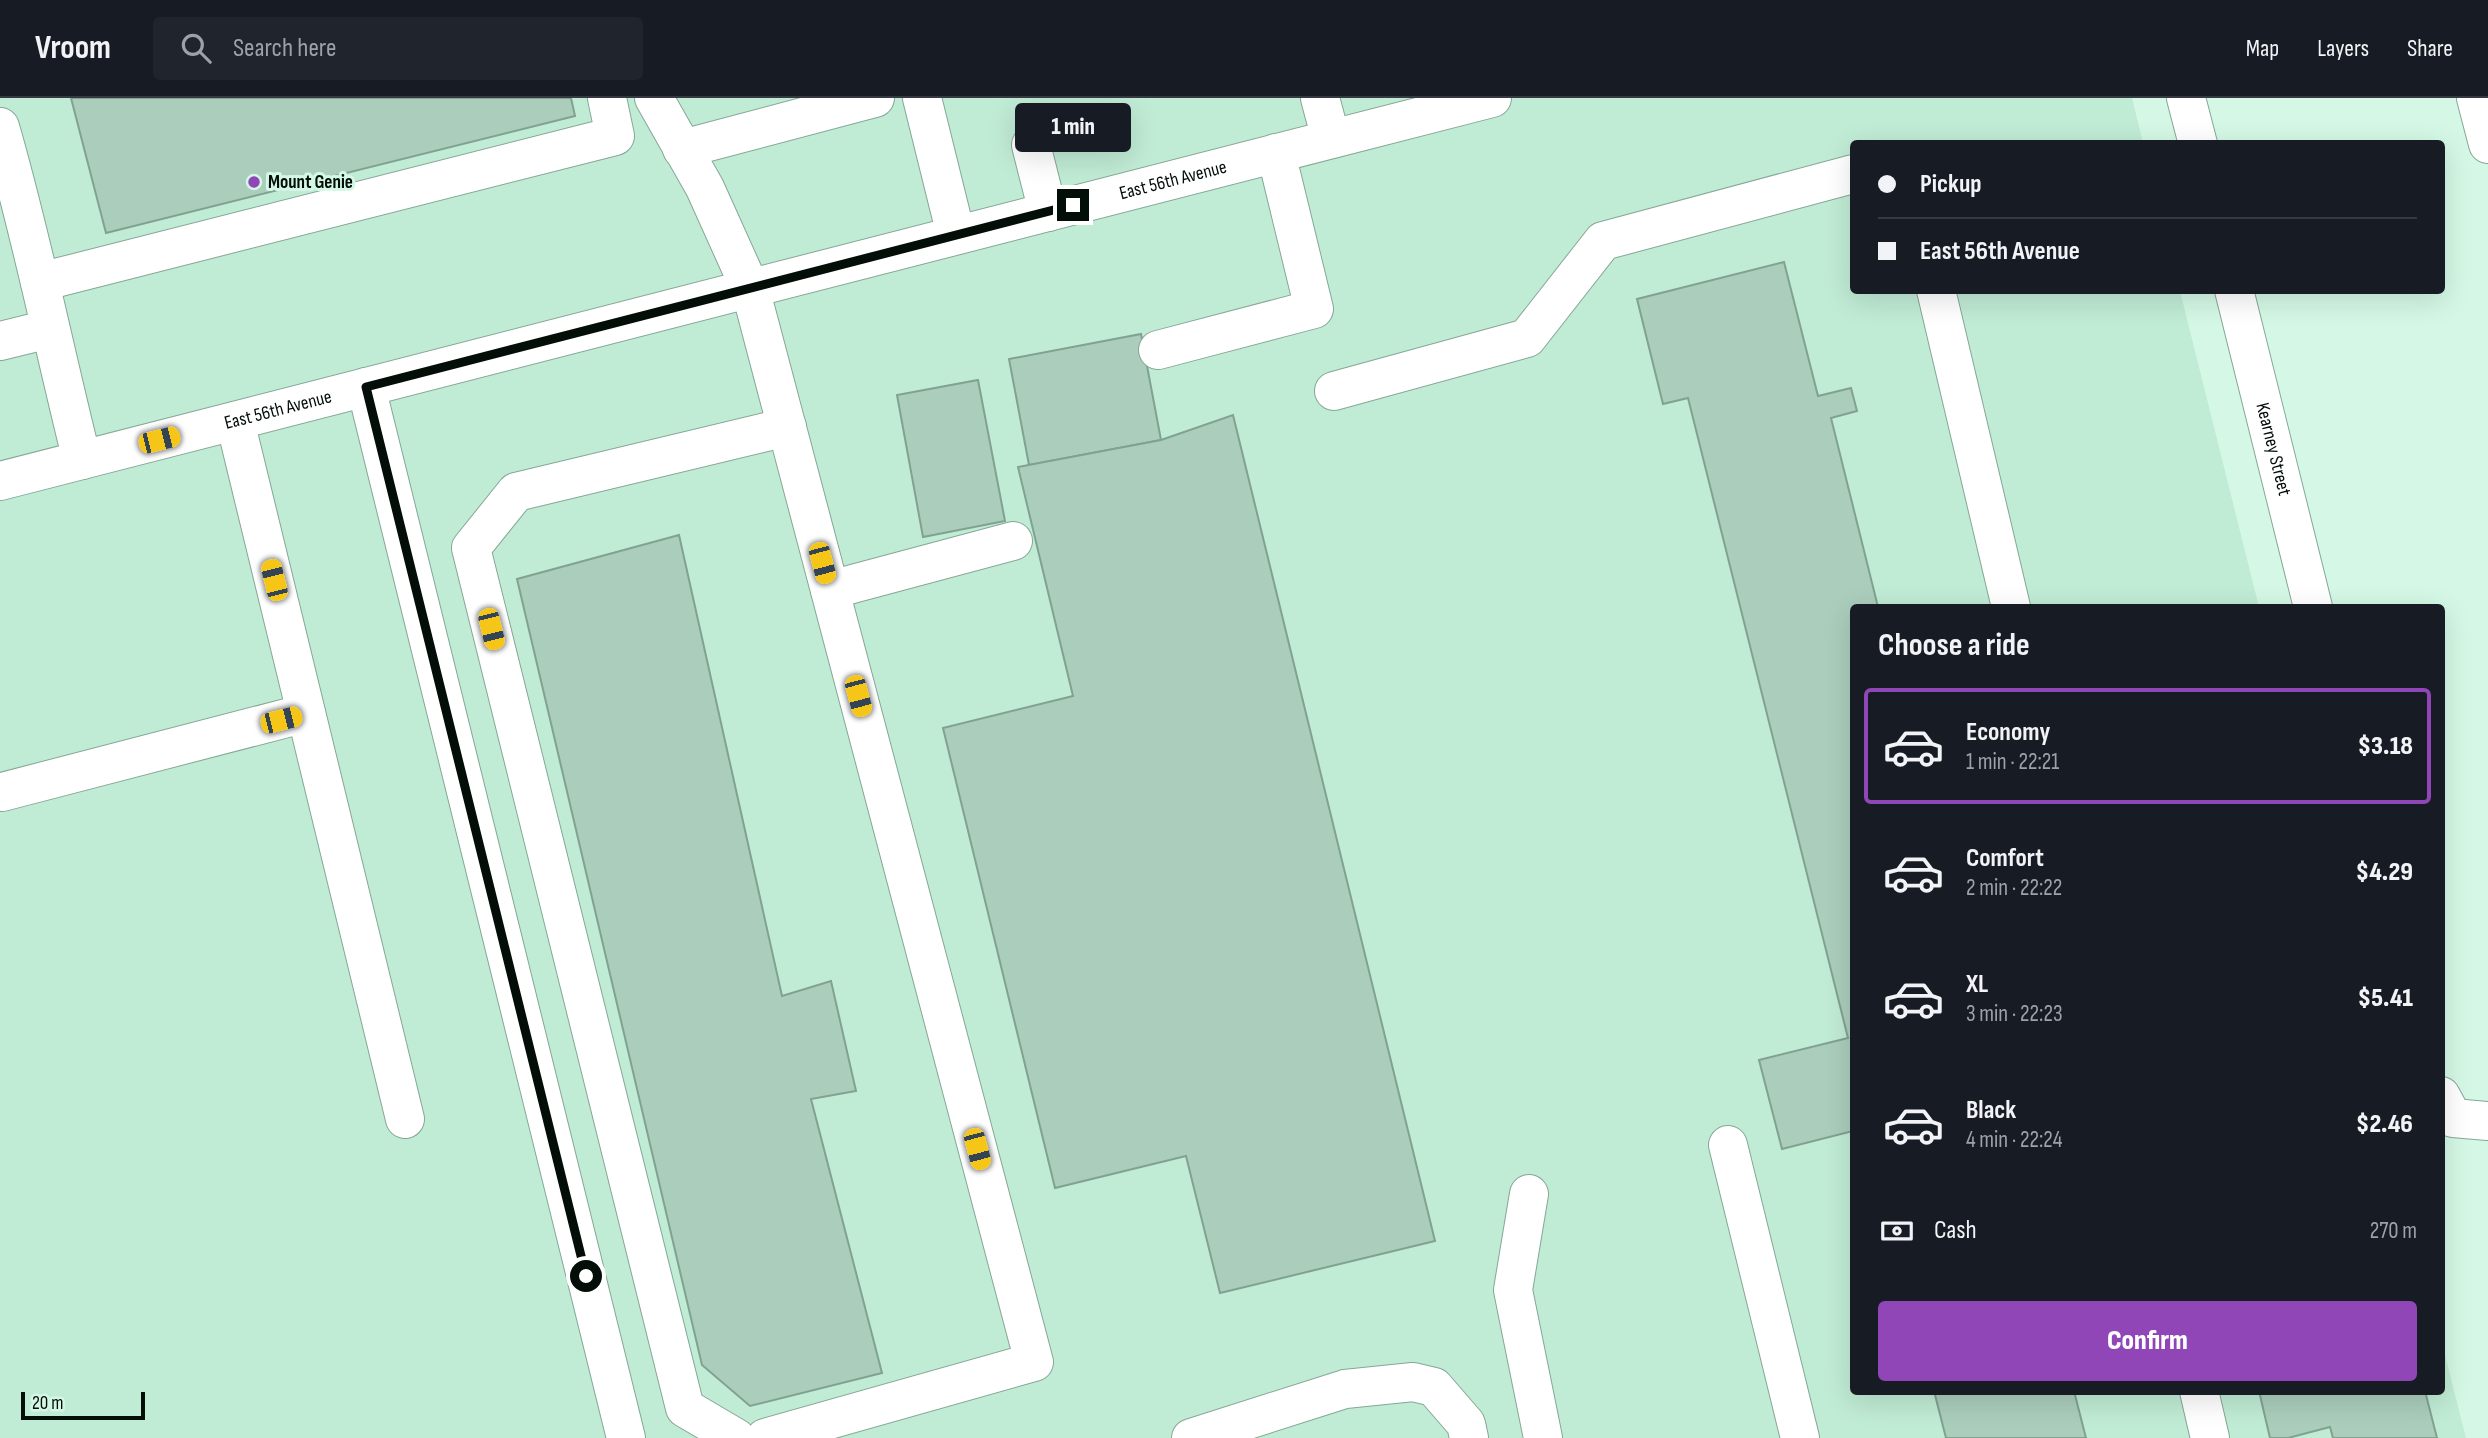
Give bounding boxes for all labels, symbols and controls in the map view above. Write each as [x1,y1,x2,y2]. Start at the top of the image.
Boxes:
search box [153,17,643,80]
text: Vroom [35,28,111,68]
icon: search [177,29,215,67]
text: Search here [233,33,336,64]
text: Map [2246,34,2279,63]
text: Layers [2317,34,2369,63]
text: Share [2407,34,2453,63]
callout: 1 min [1015,104,1131,153]
text: 1 min [1051,113,1095,141]
street label: East 56th Avenue [1117,155,1229,205]
text: Pickup [1920,169,1982,200]
place label: Mount Genie [268,171,353,194]
marker: Mount Genie [246,174,262,190]
route end [1057,189,1089,221]
text: East 56th Avenue [1920,236,2080,267]
street label: East 56th Avenue [222,385,334,434]
street label: Kearney Street [2251,400,2296,498]
car [137,425,182,455]
car [807,540,838,586]
car [259,557,290,603]
car [476,606,507,652]
text: Choose a ride [1878,626,2030,665]
car [843,673,874,719]
car [259,705,304,735]
icon: car [1882,715,1945,778]
text: Economy [1966,717,2050,748]
text: $3.18 [2358,731,2413,762]
text: 1 min · 22:21 [1966,748,2059,776]
icon: car [1882,841,1945,904]
text: Comfort [1966,843,2044,874]
text: $4.29 [2356,857,2413,888]
text: 2 min · 22:22 [1966,874,2062,902]
icon: car [1882,967,1945,1030]
text: XL [1966,969,1988,1000]
text: $5.41 [2358,983,2413,1014]
text: 3 min · 22:23 [1966,1000,2063,1028]
icon: car [1882,1093,1945,1156]
text: Black [1966,1095,2016,1126]
text: $2.46 [2356,1109,2413,1140]
car [962,1126,993,1172]
text: 4 min · 22:24 [1966,1126,2062,1154]
icon: cash [1878,1212,1916,1250]
text: Cash [1934,1215,1977,1246]
text: 270 m [2370,1217,2417,1245]
route start [570,1260,602,1292]
button: Confirm [1878,1301,2417,1381]
scale bar [21,1389,145,1421]
text: 20 m [32,1392,64,1415]

